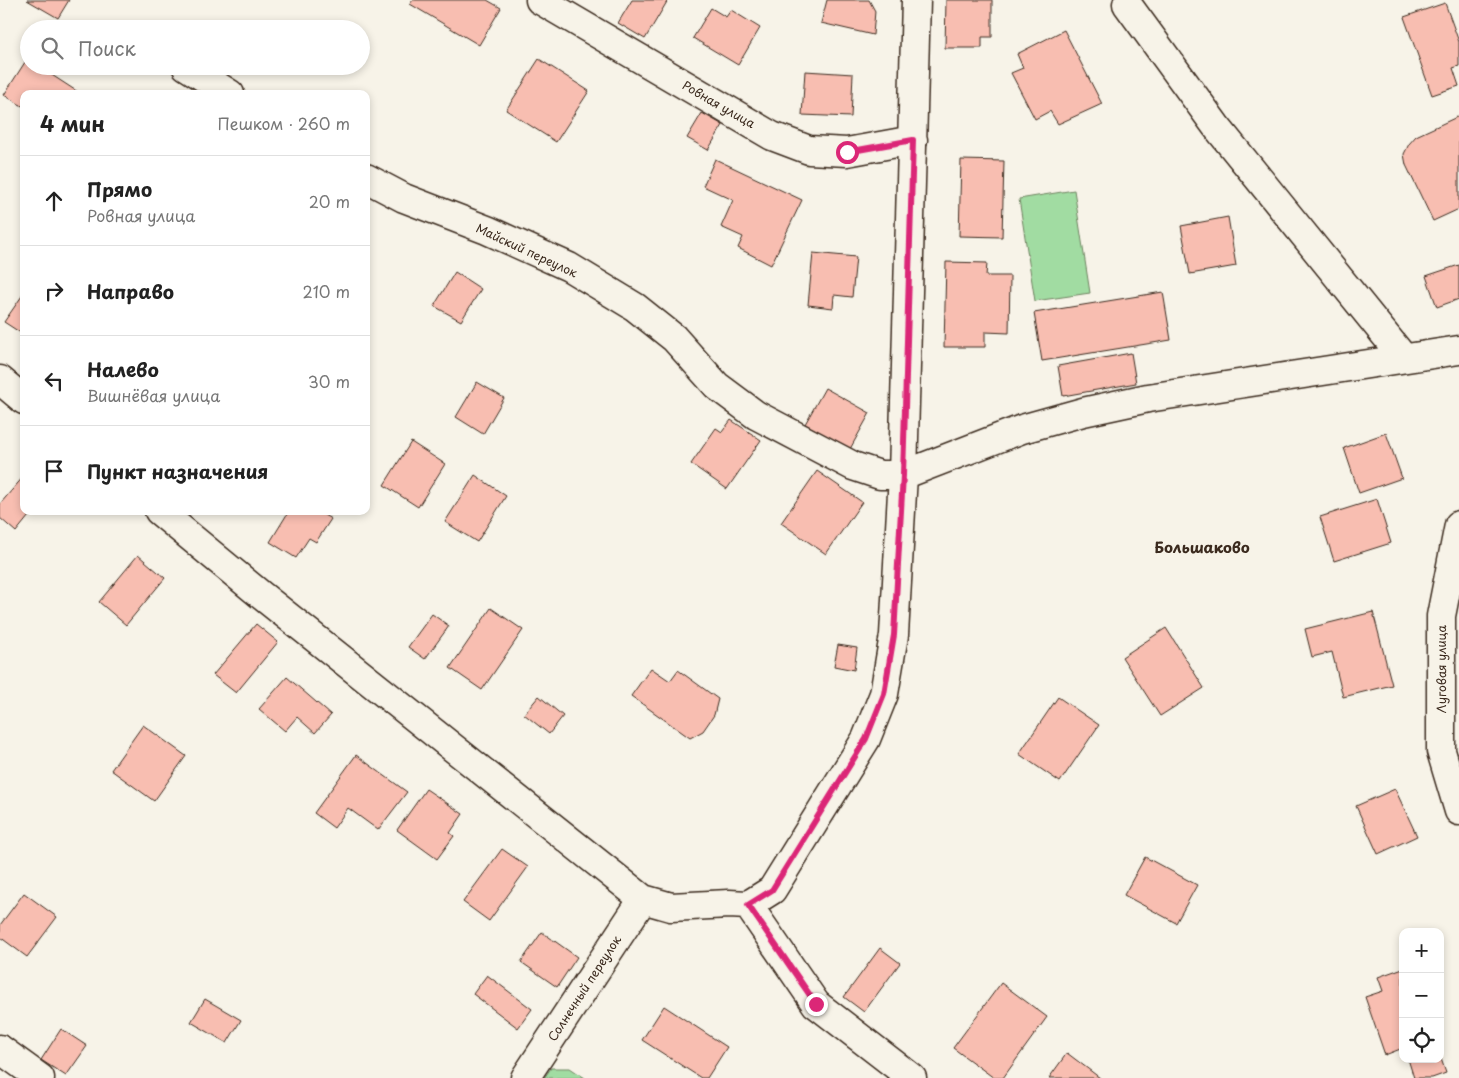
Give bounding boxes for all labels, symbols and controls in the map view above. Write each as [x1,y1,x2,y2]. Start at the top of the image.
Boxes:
search box [20,20,370,75]
icon: search [38,34,66,62]
text: Поиск [78,34,136,62]
street label: Ровная улица [679,76,759,132]
text: 4 мин [40,107,105,139]
text: Пешком · 260 m [217,111,350,135]
route start [836,141,859,164]
text: Прямо [87,175,152,203]
icon: ahead [40,187,68,215]
text: 20 m [309,189,350,213]
text: Ровная улица [87,203,195,227]
street label: Майский переулок [473,219,581,282]
icon: right [40,277,68,305]
text: Направо [87,277,174,305]
text: 210 m [302,279,350,303]
text: Налево [87,355,159,383]
icon: left [40,367,68,395]
text: 30 m [308,369,350,393]
text: Вишнёвая улица [87,383,220,407]
icon: arrive [40,457,68,485]
text: Пункт назначения [87,457,268,485]
district label: Большаково [1154,535,1250,558]
street label: Луговая улица [1432,624,1450,713]
map controls [1399,928,1444,1063]
button: + [1399,928,1444,973]
street label: Солнечный переулок [543,931,625,1044]
button: − [1399,973,1444,1018]
route end [805,993,828,1016]
button: locate [1399,1018,1444,1063]

